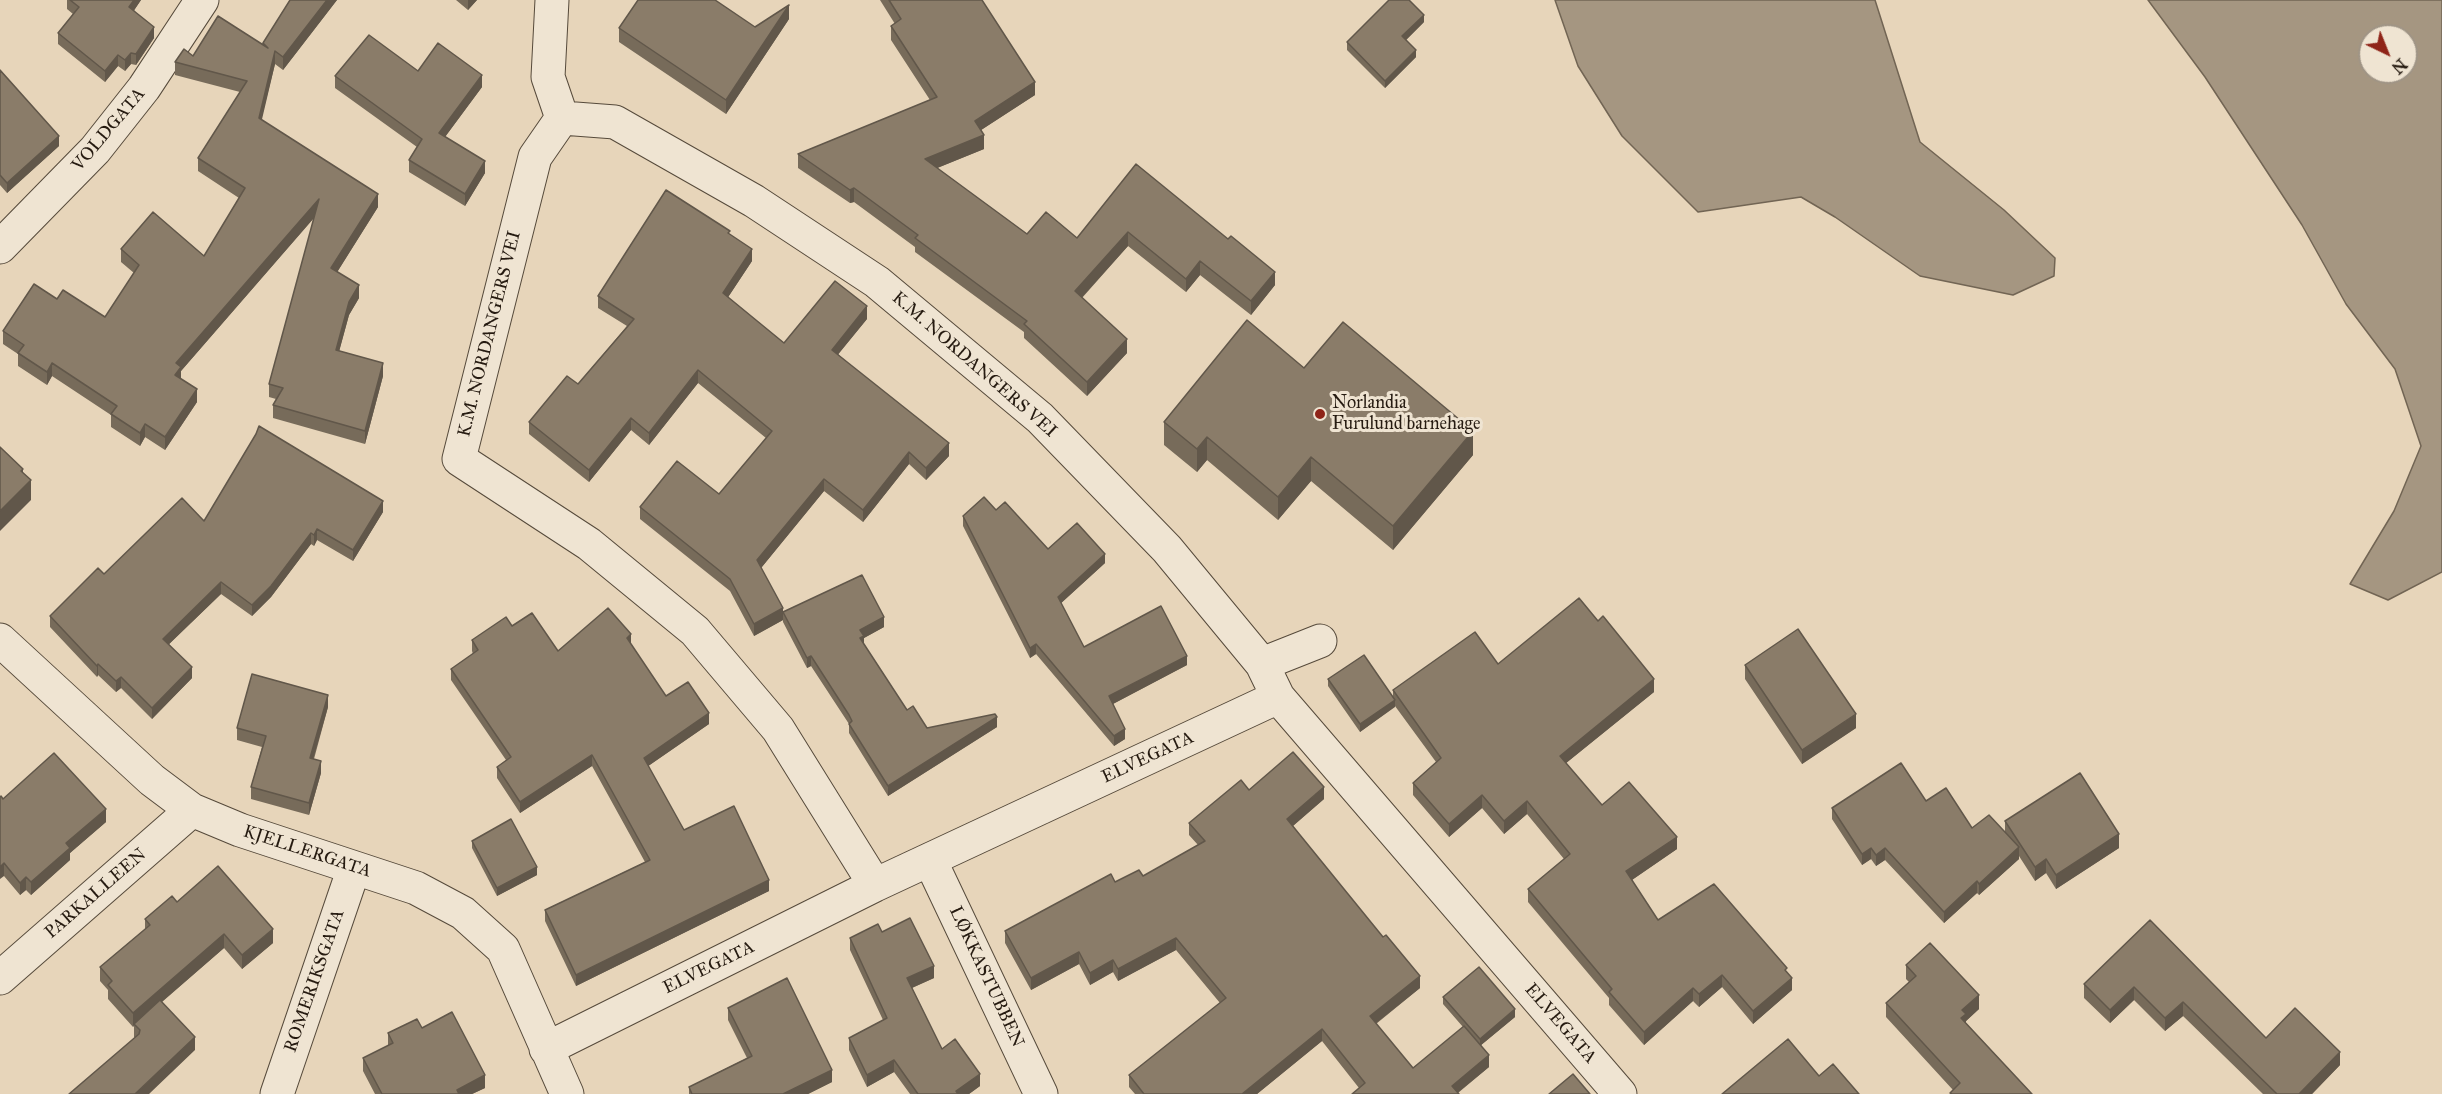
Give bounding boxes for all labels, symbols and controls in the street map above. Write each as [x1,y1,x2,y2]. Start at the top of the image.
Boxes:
north arrow [2358,24,2418,84]
text: N [2388,54,2411,78]
street label: VOLDGATA [68,84,150,176]
street label: K.M. NORDANGERS VEI [454,229,526,439]
street label: K.M. NORDANGERS VEI [887,287,1061,443]
place label: Norlandia Furulund barnehage [1332,393,1480,436]
marker: Norlandia Furulund barnehage [1313,407,1327,421]
street label: ELVEGATA [1099,727,1197,789]
street label: KJELLERGATA [240,821,374,883]
street label: PARKALLEEN [41,844,151,944]
street label: LØKKASTUBBEN [944,903,1028,1051]
street label: ROMERIKSGATA [280,907,350,1055]
street label: ELVEGATA [660,937,758,999]
street label: ELVEGATA [1519,980,1601,1068]

